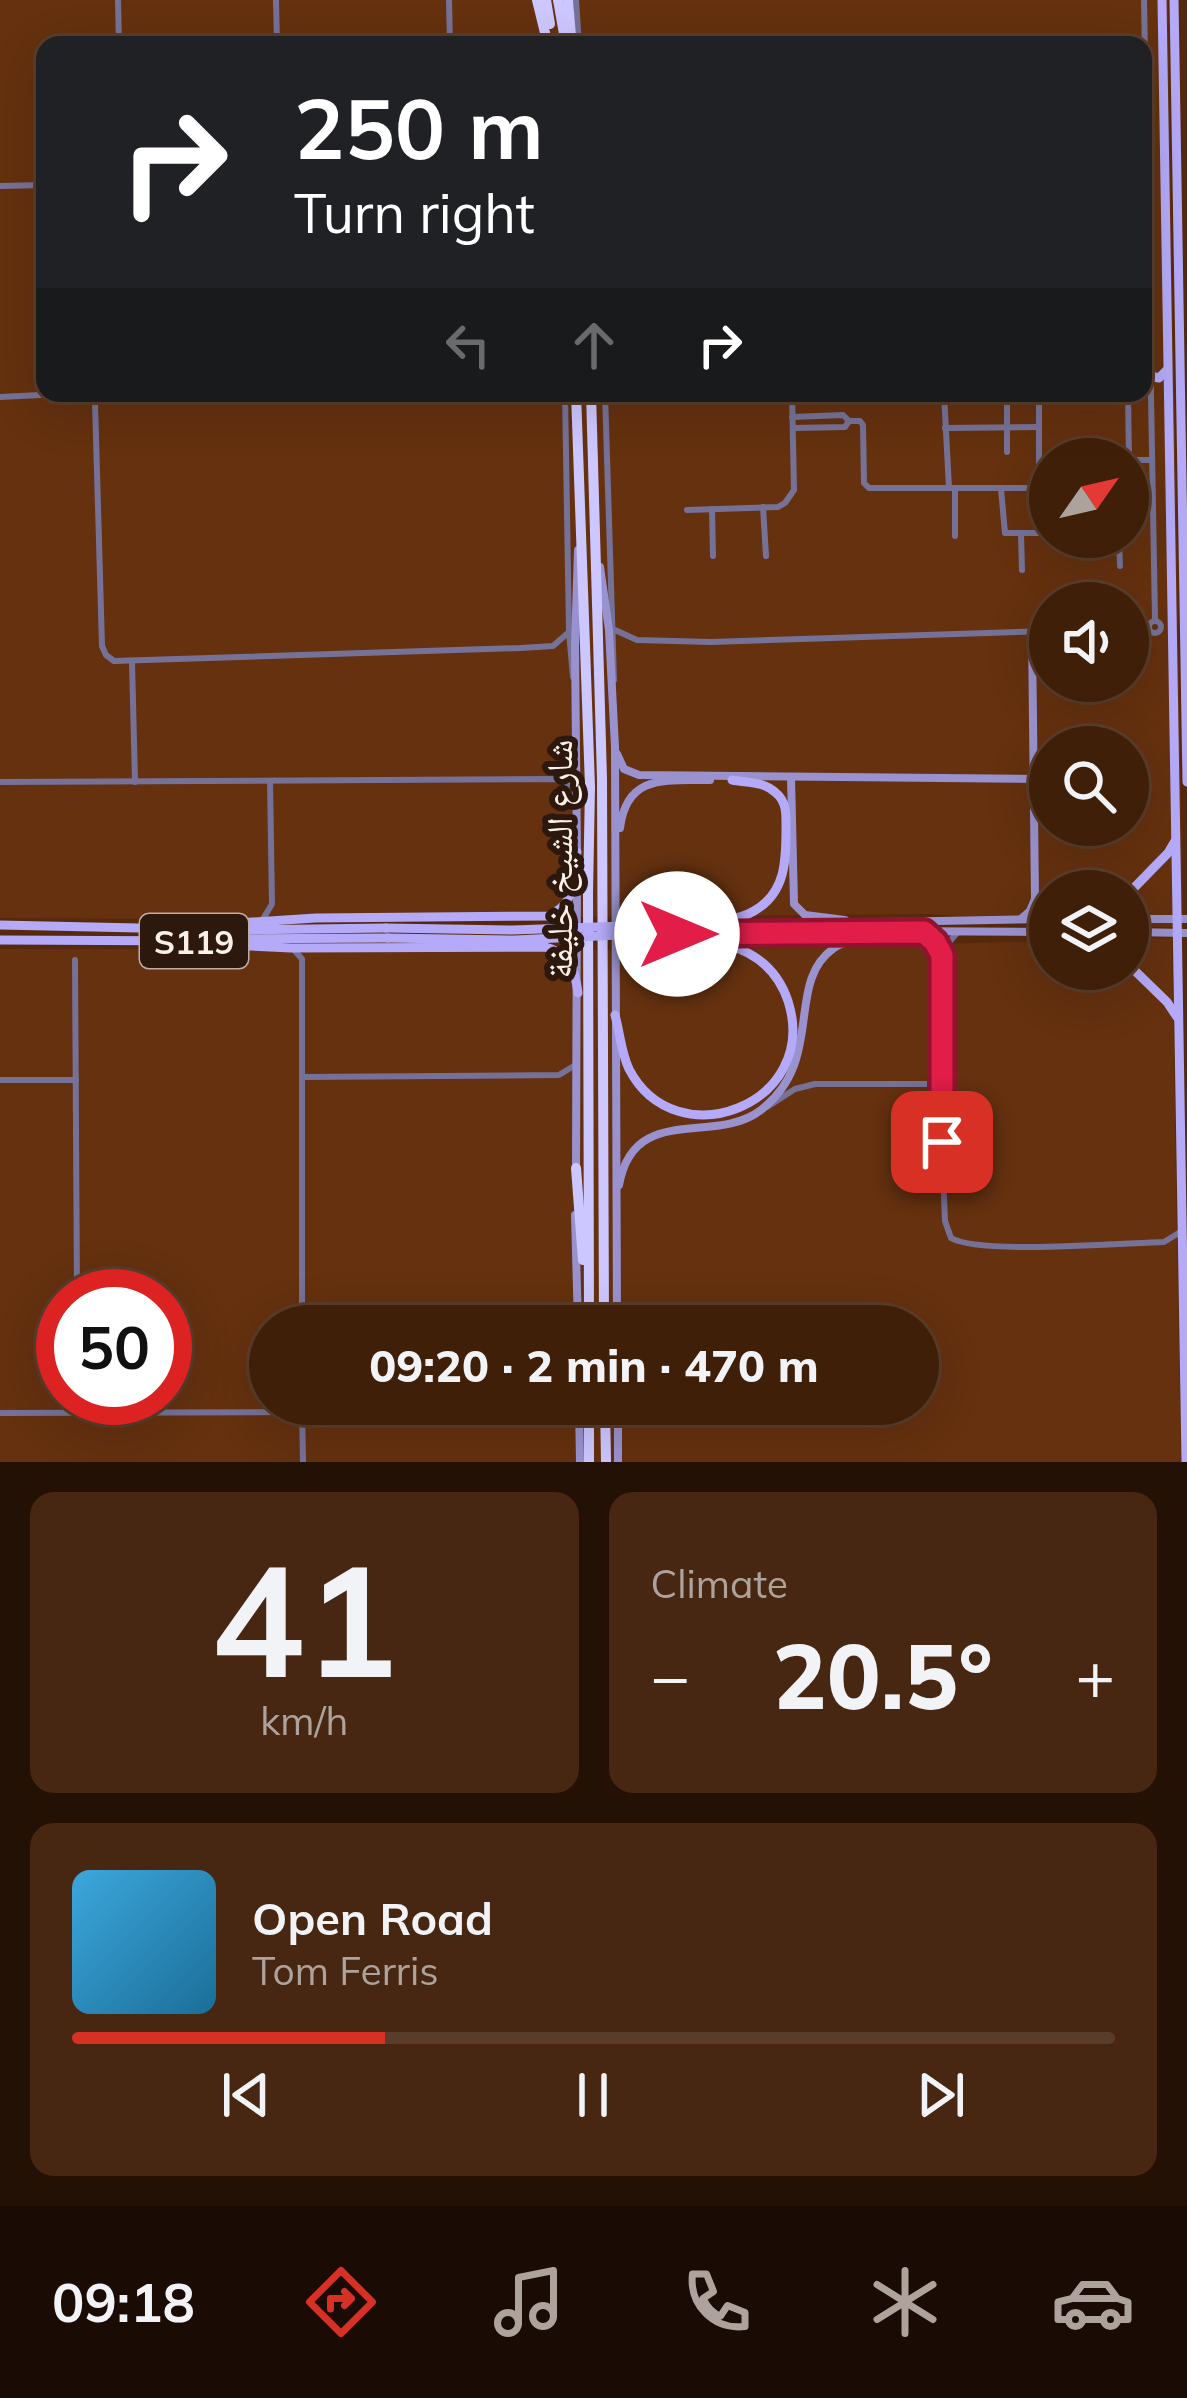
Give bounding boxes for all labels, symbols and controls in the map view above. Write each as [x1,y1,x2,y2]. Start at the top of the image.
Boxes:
text: 250 m [294,75,544,180]
icon: right [96,84,252,240]
text: Turn right [294,179,535,247]
icon: left [435,312,501,378]
icon: ahead [561,312,627,378]
icon: right [687,312,753,378]
north arrow [1029,438,1149,558]
map controls [1029,438,1149,990]
button: sound [1029,582,1149,702]
button: search [1029,726,1149,846]
street label: شارع الشيخ خليفة [536,739,582,979]
button: layers [1029,870,1149,990]
position arrow [614,871,740,997]
road number: S119 [140,914,248,968]
pin [891,1091,993,1193]
icon: arrive [909,1109,975,1175]
speed limit sign: 50 [36,1269,192,1425]
text: 09:20 · 2 min · 470 m [369,1337,819,1393]
text: 41 [211,1520,398,1716]
text: Climate [651,1559,788,1608]
text: 20.5° [773,1619,993,1732]
text: − [651,1634,690,1717]
text: + [1075,1634,1115,1717]
text: km/h [260,1696,348,1745]
text: Open Road [252,1890,493,1946]
text: Tom Ferris [252,1946,439,1995]
icon: previous [213,2062,279,2128]
icon: pause [560,2062,626,2128]
icon: next [908,2062,974,2128]
icon: directions [299,2260,383,2344]
icon: music [487,2260,571,2344]
icon: phone [675,2260,759,2344]
icon: climate [863,2260,947,2344]
icon: car [1051,2260,1135,2344]
text: 09:18 [52,2268,195,2336]

